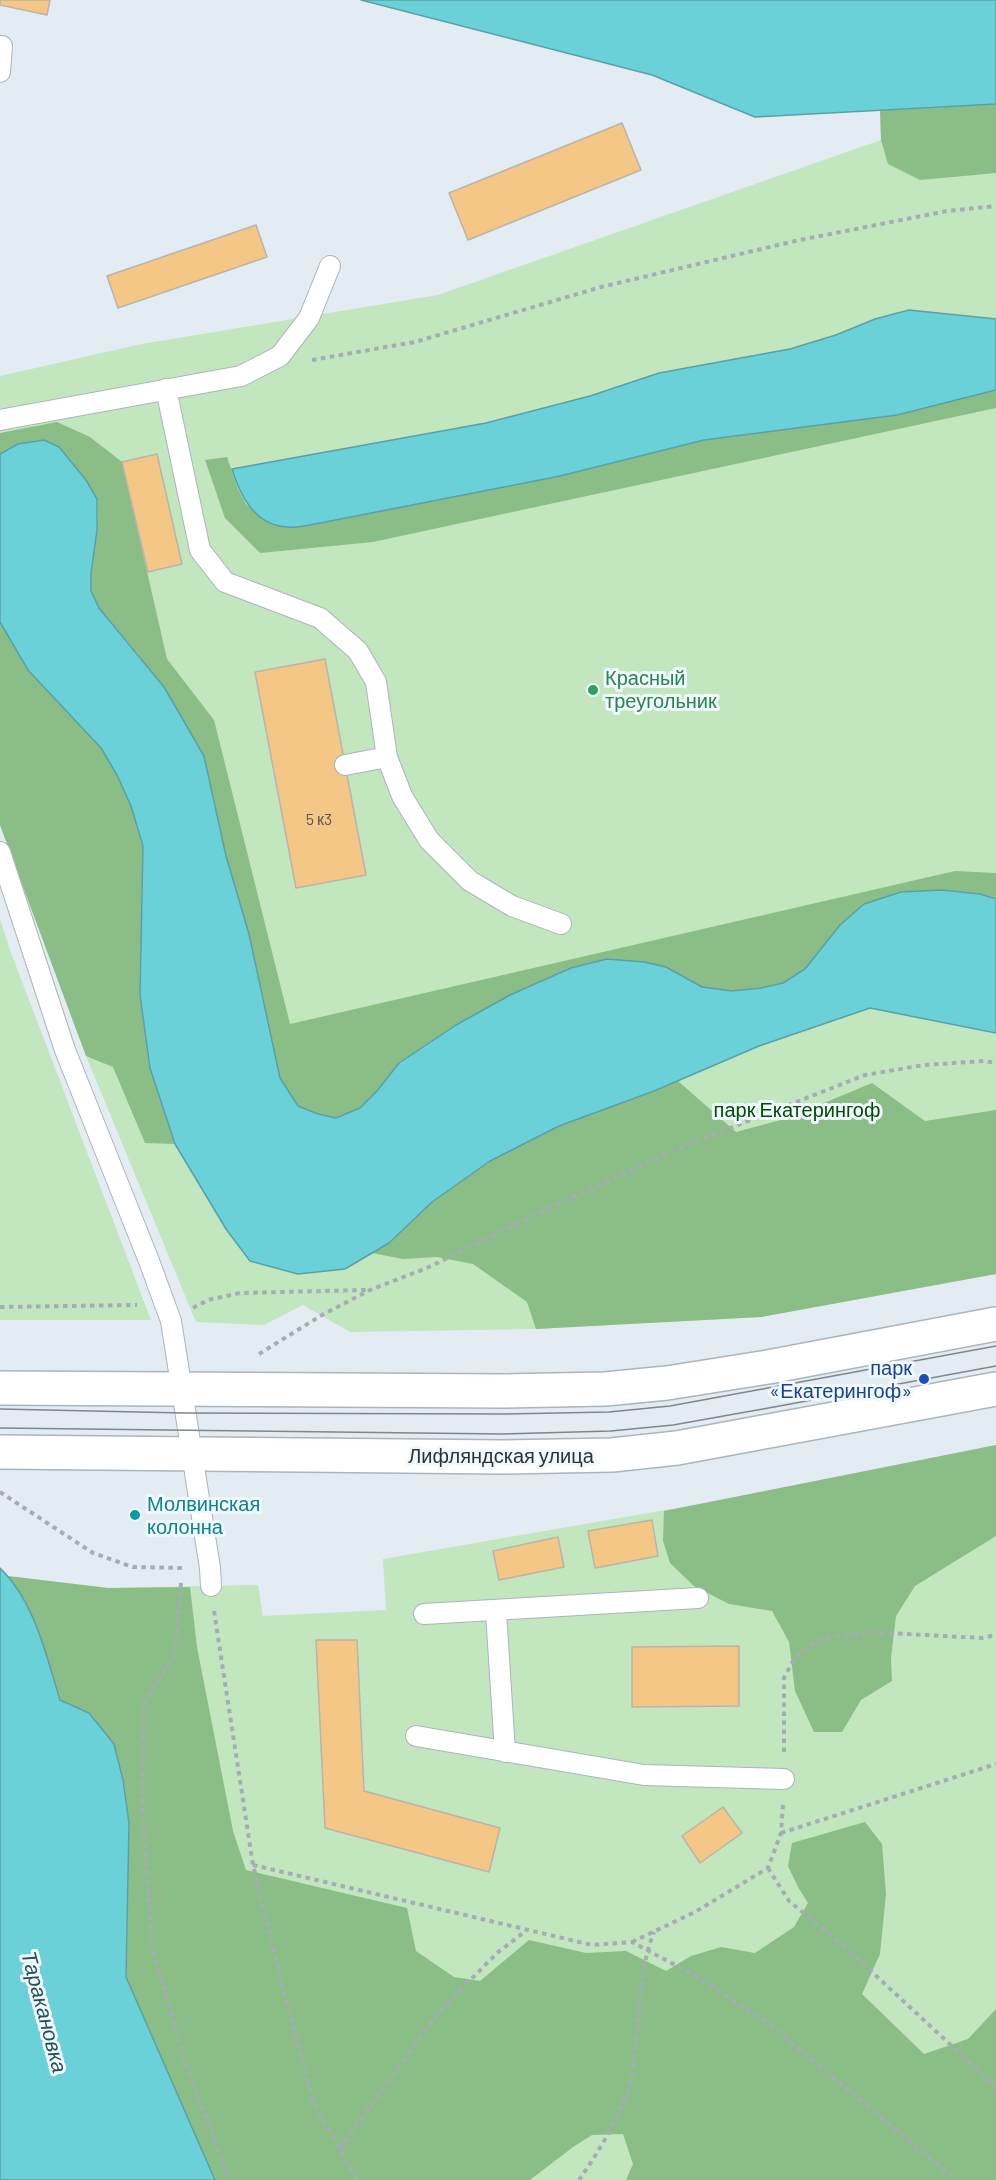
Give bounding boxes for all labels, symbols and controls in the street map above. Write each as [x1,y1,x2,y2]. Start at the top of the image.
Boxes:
place label: Красный треугольник [605,666,717,713]
marker: Красный треугольник [586,683,600,697]
house number: 5 к3 [306,810,332,830]
park label: парк Екатерингоф [714,1098,880,1122]
place label: парк «Екатерингоф» [769,1356,912,1403]
marker: парк «Екатерингоф» [917,1372,931,1386]
street label: Лифляндская улица [408,1444,594,1468]
place label: Молвинская колонна [147,1492,260,1539]
marker: Молвинская колонна [128,1508,142,1522]
water label: Таракановка [16,1948,72,2076]

